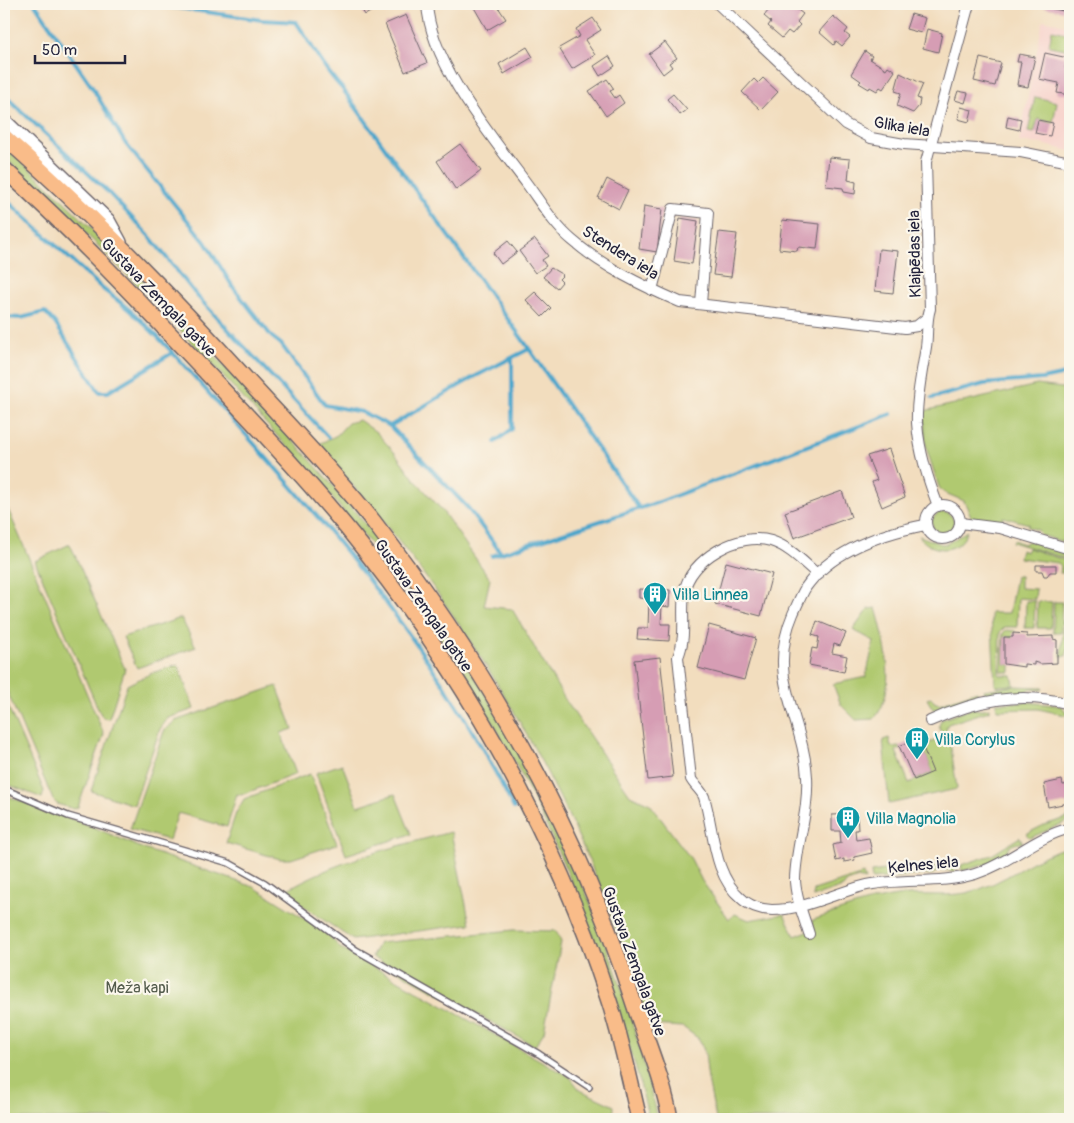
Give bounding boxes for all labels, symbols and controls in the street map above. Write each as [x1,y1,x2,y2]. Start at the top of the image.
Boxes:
scale bar [35,32,125,64]
text: 50 m [42,41,77,60]
street label: Glika iela [872,112,931,142]
street label: Klaipēdas iela [904,210,926,298]
street label: Stendera iela [578,221,663,284]
street label: Gustava Zemgala gatve [96,234,220,361]
street label: Gustava Zemgala gatve [370,535,477,676]
building icon: Villa Linnea [642,581,668,615]
place label: Villa Linnea [672,585,748,605]
building icon: Villa Corylus [904,726,930,760]
place label: Villa Corylus [934,730,1015,750]
building icon: Villa Magnolia [835,805,861,839]
place label: Villa Magnolia [866,809,956,829]
street label: Ķelnes iela [887,852,959,878]
street label: Gustava Zemgala gatve [598,884,670,1039]
park label: Meža kapi [105,978,169,998]

